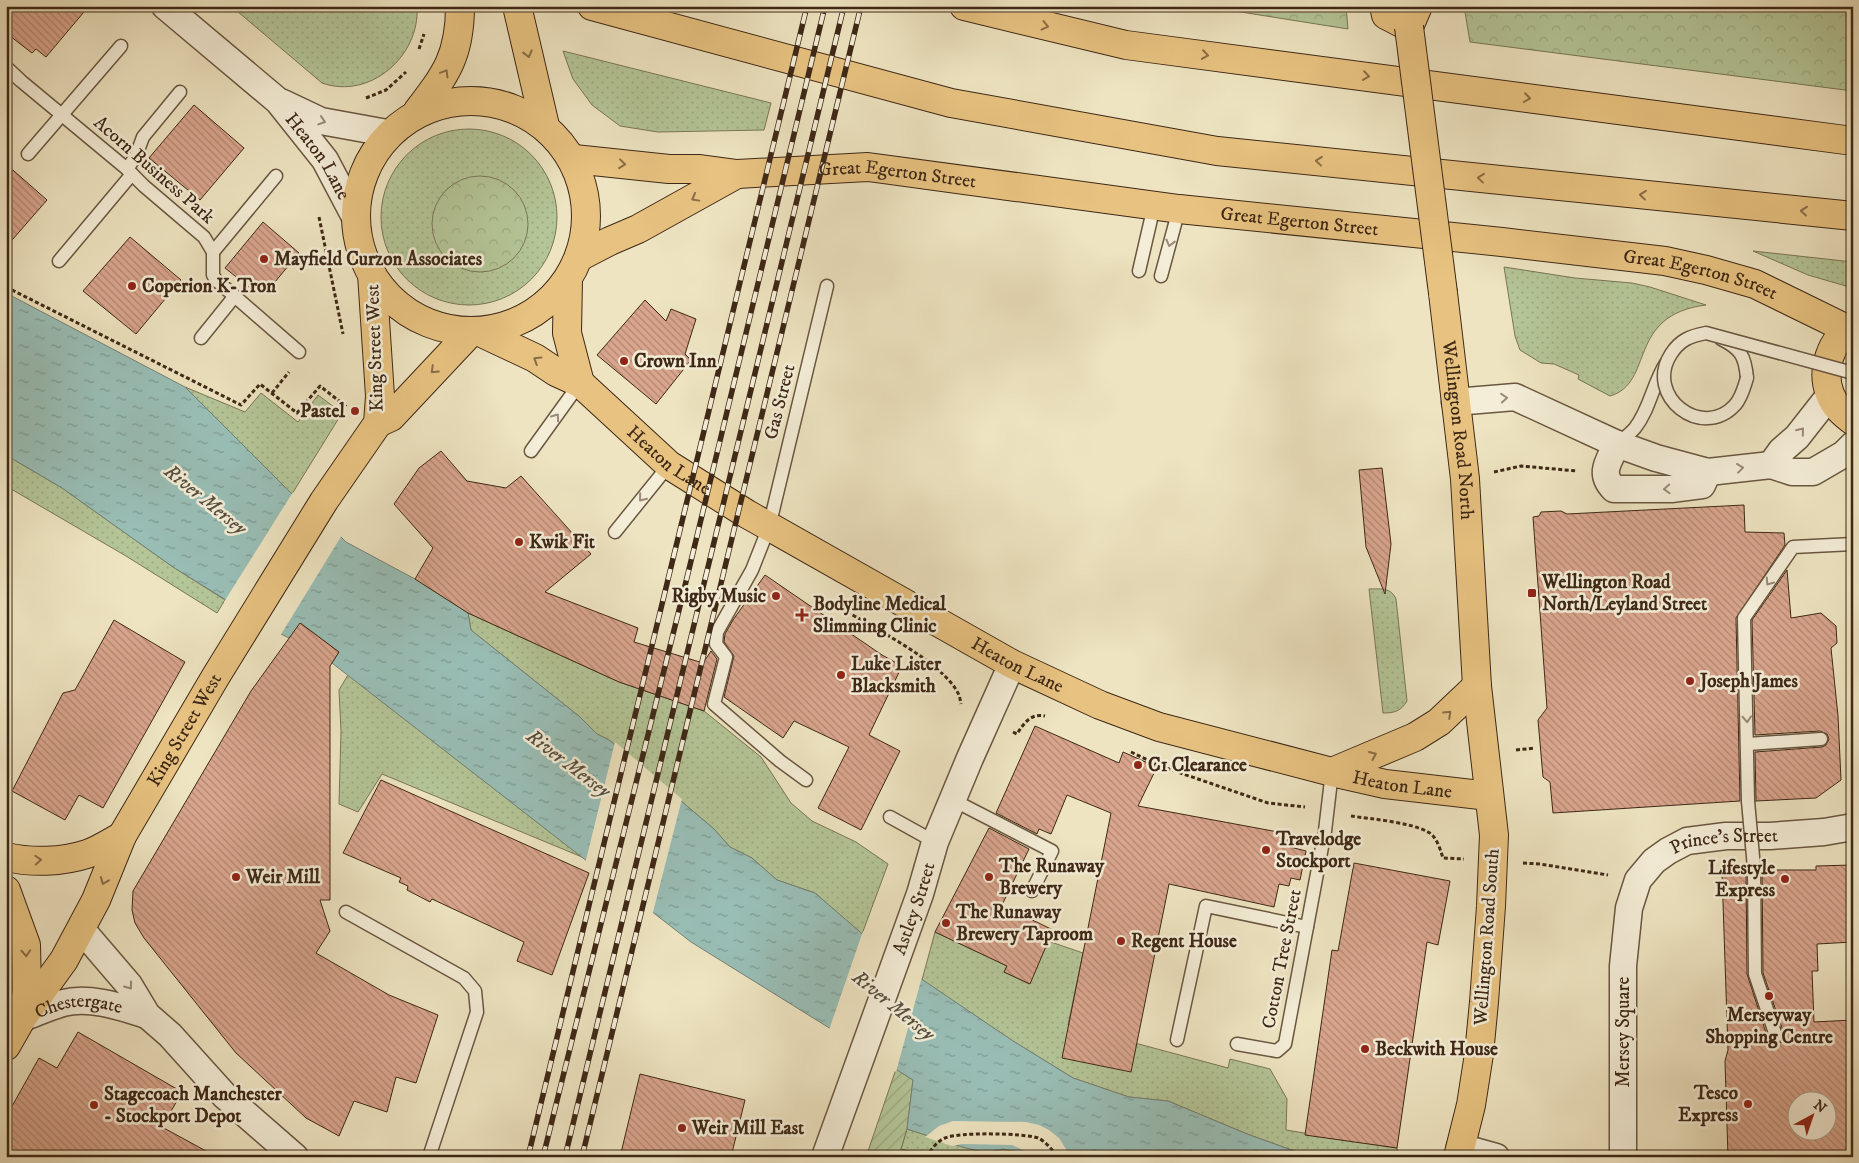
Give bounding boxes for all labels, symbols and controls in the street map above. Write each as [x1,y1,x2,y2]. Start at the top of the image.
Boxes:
one-way arrow [1041,20,1050,31]
one-way arrow [522,49,533,58]
one-way arrow [1201,49,1209,60]
one-way arrow [439,69,449,78]
one-way arrow [1362,71,1370,81]
one-way arrow [1523,92,1531,103]
street label: Heaton Lane [280,108,355,204]
street label: Acorn Business Park [89,111,220,229]
one-way arrow [318,115,326,125]
street label: Great Egerton Street [818,155,978,193]
one-way arrow [1315,156,1323,167]
one-way arrow [619,158,627,169]
one-way arrow [1477,173,1485,184]
one-way arrow [1638,189,1646,200]
one-way arrow [691,191,700,201]
street label: Great Egerton Street [1219,202,1380,241]
one-way arrow [1800,206,1808,217]
one-way arrow [1165,238,1176,247]
street label: Great Egerton Street [1622,245,1781,305]
place label: Mayfield Curzon Associates [274,248,483,271]
marker: Mayfield Curzon Associates [258,253,270,265]
place label: Coperion K-Tron [142,275,277,298]
marker: Coperion K-Tron [126,280,138,292]
street label: King Street West [361,284,389,412]
street label: Wellington Road North [1437,338,1479,520]
place label: Crown Inn [634,350,718,373]
marker: Crown Inn [618,355,630,367]
one-way arrow [534,356,543,366]
street label: Gas Street [760,362,800,442]
one-way arrow [431,364,440,373]
one-way arrow [1500,392,1508,403]
place label: Pastel [300,400,345,423]
marker: Pastel [349,405,361,417]
one-way arrow [550,413,559,423]
street label: Heaton Lane [622,420,715,500]
one-way arrow [1796,427,1805,436]
water label: River Mersey [158,459,252,542]
one-way arrow [1735,464,1744,474]
one-way arrow [1663,483,1671,494]
one-way arrow [638,493,647,502]
place label: Kwik Fit [529,531,596,554]
marker: Kwik Fit [513,536,525,548]
place label: Wellington Road North/Leyland Street [1541,571,1708,616]
one-way arrow [1766,576,1775,586]
place label: Rigby Music [672,585,766,608]
marker: Wellington Road North/Leyland Street [1526,587,1538,599]
marker: Rigby Music [770,590,782,602]
place label: Bodyline Medical Slimming Clinic [813,593,946,638]
marker: Bodyline Medical Slimming Clinic [795,608,809,622]
street label: Heaton Lane [967,632,1067,698]
place label: Luke Lister Blacksmith [851,653,942,698]
street label: King Street West [142,669,227,791]
marker: Luke Lister Blacksmith [835,669,847,681]
place label: Joseph James [1698,670,1798,693]
marker: Joseph James [1684,675,1696,687]
one-way arrow [1442,711,1451,720]
one-way arrow [1741,715,1752,723]
water label: River Mersey [520,724,616,804]
one-way arrow [1368,750,1377,761]
place label: C1 Clearance [1148,754,1247,777]
marker: C1 Clearance [1132,759,1144,771]
street label: Heaton Lane [1350,765,1453,803]
street label: Prince's Street [1666,824,1779,859]
place label: Travelodge Stockport [1275,828,1361,873]
marker: Travelodge Stockport [1260,844,1272,856]
street label: Wellington Road South [1469,848,1505,1027]
one-way arrow [34,855,42,866]
place label: The Runaway Brewery [998,855,1105,900]
place label: Lifestyle Express [1708,857,1776,902]
street label: Astley Street [888,860,940,958]
place label: Weir Mill [245,866,320,889]
marker: Weir Mill [230,871,242,883]
marker: The Runaway Brewery [983,871,995,883]
marker: Lifestyle Express [1779,873,1791,885]
one-way arrow [100,877,110,885]
street label: Cotton Tree Street [1257,887,1307,1031]
place label: The Runaway Brewery Taproom [955,901,1094,946]
marker: The Runaway Brewery Taproom [940,917,952,929]
place label: Regent House [1131,930,1237,953]
marker: Regent House [1115,935,1127,947]
one-way arrow [21,949,31,957]
water label: River Mersey [846,965,940,1048]
street label: Mersey Square [1612,976,1636,1087]
one-way arrow [123,980,132,990]
street label: Chestergate [31,989,125,1024]
marker: Merseyway Shopping Centre [1763,990,1775,1002]
place label: Merseyway Shopping Centre [1705,1004,1833,1049]
place label: Beckwith House [1375,1038,1498,1061]
marker: Beckwith House [1359,1043,1371,1055]
place label: Tesco Express [1678,1082,1739,1127]
place label: Stagecoach Manchester - Stockport Depot [104,1083,282,1128]
north arrow [1786,1090,1836,1140]
text: N [1810,1096,1830,1118]
marker: Tesco Express [1742,1098,1754,1110]
marker: Stagecoach Manchester - Stockport Depot [88,1099,100,1111]
place label: Weir Mill East [691,1117,805,1140]
marker: Weir Mill East [676,1122,688,1134]

